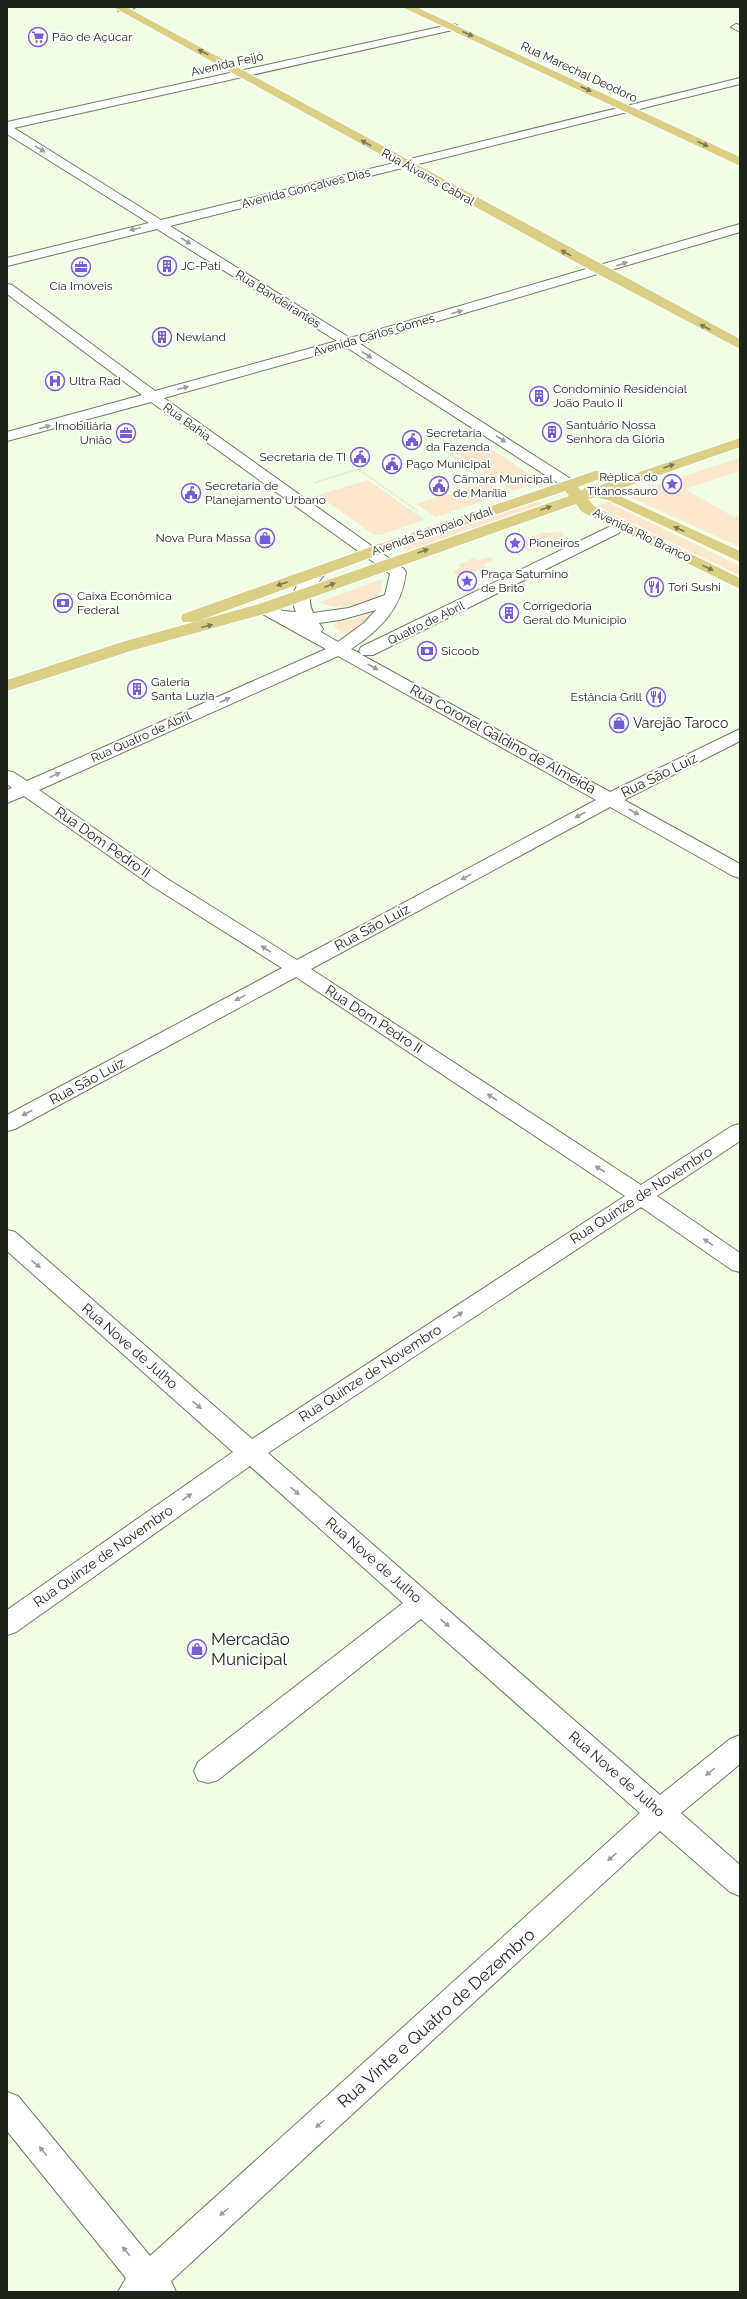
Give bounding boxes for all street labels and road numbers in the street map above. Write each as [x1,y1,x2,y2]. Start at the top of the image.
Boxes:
street label: Rua Marechal Deodoro [518,39,640,105]
street label: Avenida Feijó [189,49,265,79]
street label: Rua Álvares Cabral [379,146,478,209]
street label: Avenida Gonçalves Dias [240,165,372,211]
street label: Rua Bandeirantes [233,267,323,331]
street label: Avenida Carlos Gomes [312,311,436,359]
street label: Rua Bahia [161,400,213,444]
street label: Avenida Sampaio Vidal [370,503,495,558]
street label: Avenida Rio Branco [591,505,693,565]
street label: Quatro de Abril [385,598,467,648]
street label: Rua Coronel Galdino de Almeida [407,681,599,797]
street label: Rua Quatro de Abril [89,708,194,765]
street label: Rua São Luiz [618,750,700,800]
street label: Rua Dom Pedro II [52,803,154,881]
street label: Rua São Luiz [332,900,412,954]
street label: Rua Dom Pedro II [323,982,425,1056]
street label: Rua São Luiz [47,1054,127,1108]
street label: Rua Quinze de Novembro [567,1143,715,1247]
street label: Rua Nove de Julho [79,1300,181,1392]
street label: Rua Quinze de Novembro [296,1321,444,1425]
street label: Rua Quinze de Novembro [30,1502,176,1610]
street label: Rua Nove de Julho [323,1514,425,1606]
street label: Rua Nove de Julho [566,1728,668,1820]
street label: Rua Vinte e Quatro de Dezembro [333,1924,539,2112]

